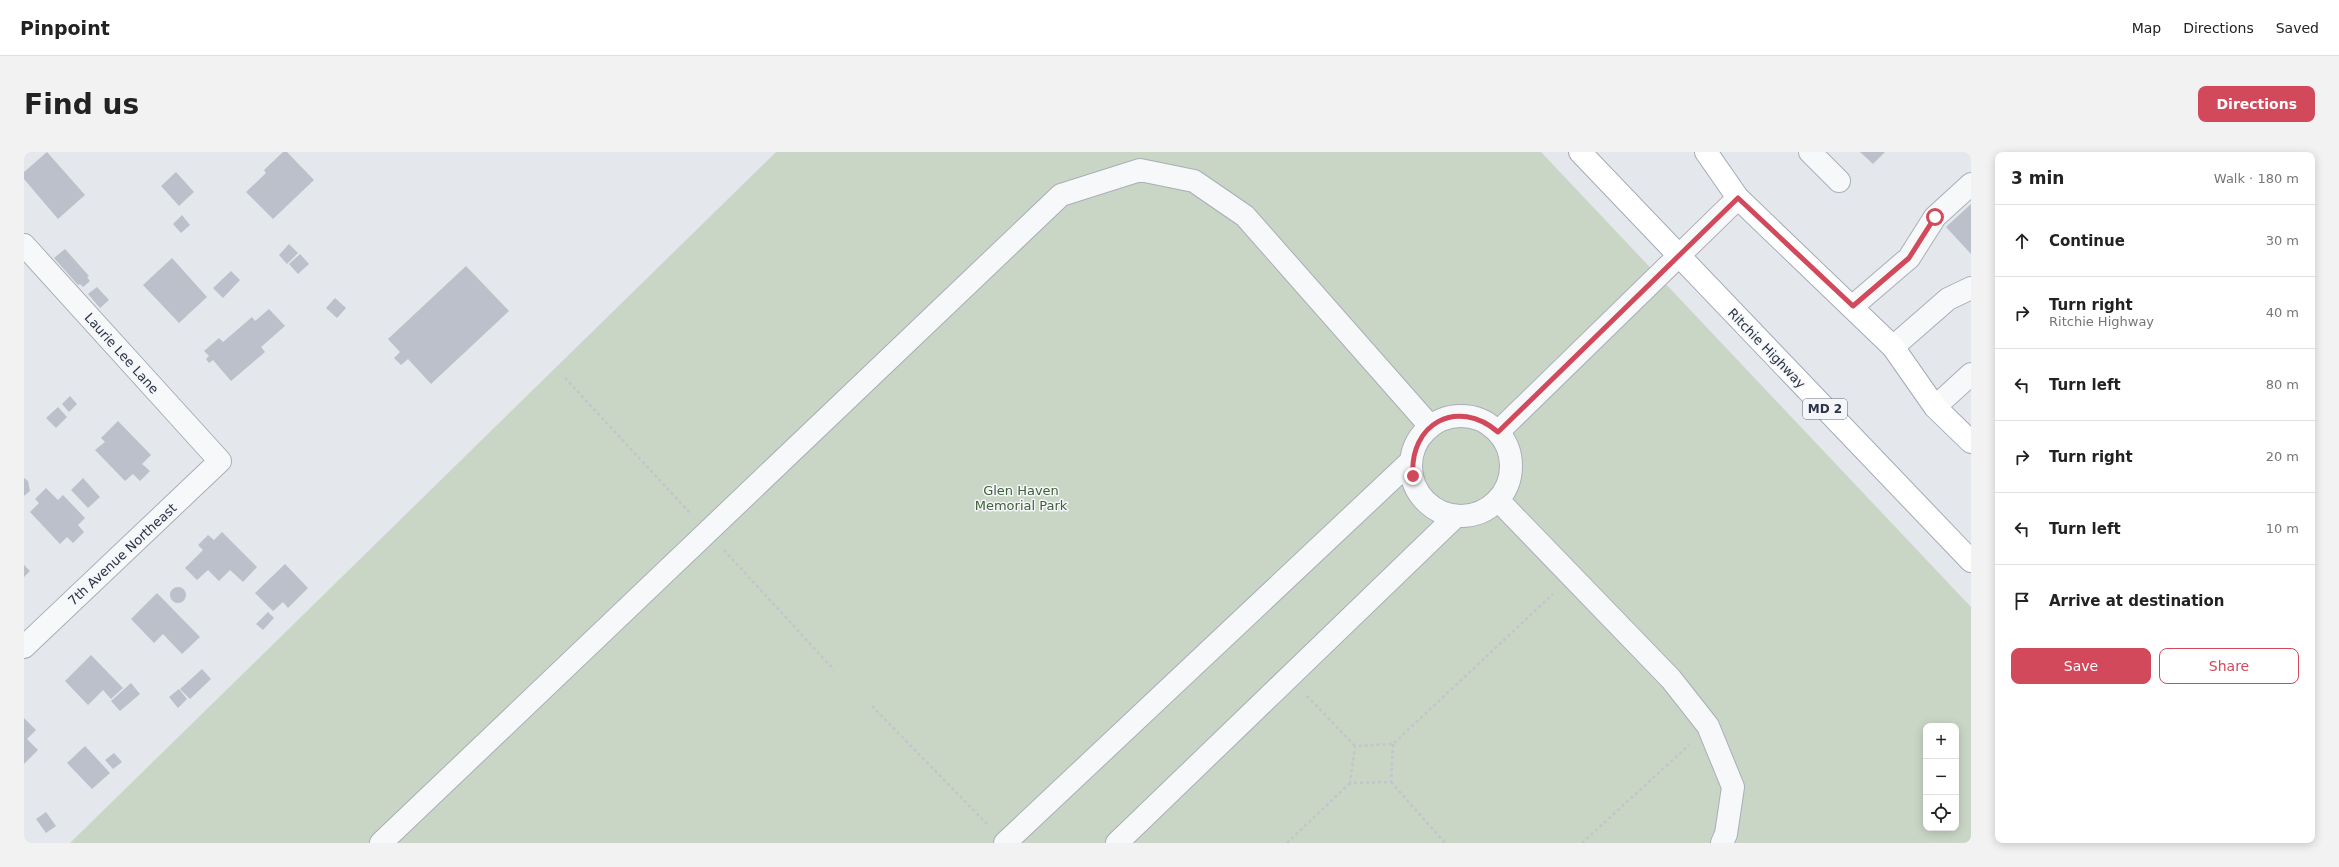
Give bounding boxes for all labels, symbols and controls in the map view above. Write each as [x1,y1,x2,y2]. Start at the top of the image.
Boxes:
text: Pinpoint [20,17,110,39]
text: Map [2132,20,2161,36]
text: Directions [2183,20,2254,36]
text: Saved [2276,20,2319,36]
button: Directions [2198,86,2315,122]
text: Find us [24,88,139,121]
text: 3 min [2011,168,2064,188]
text: Walk · 180 m [2214,171,2299,186]
route start [1926,208,1944,226]
icon: ahead [2011,230,2033,252]
text: Continue [2049,232,2125,250]
text: 30 m [2266,233,2299,248]
text: Turn right [2049,296,2133,314]
icon: right [2011,302,2033,324]
street label: Ritchie Highway [1725,305,1809,392]
text: 40 m [2266,305,2299,320]
street label: Laurie Lee Lane [82,310,162,397]
text: Ritchie Highway [2049,314,2154,329]
icon: left [2011,374,2033,396]
text: Turn left [2049,376,2121,394]
text: 80 m [2266,377,2299,392]
road number: MD 2 [1803,399,1847,419]
icon: right [2011,446,2033,468]
text: Turn right [2049,448,2133,466]
text: 20 m [2266,449,2299,464]
route end [1404,467,1422,485]
park label: Glen Haven Memorial Park [975,483,1068,513]
street label: 7th Avenue Northeast [65,500,180,608]
icon: left [2011,518,2033,540]
text: Turn left [2049,520,2121,538]
text: 10 m [2266,521,2299,536]
icon: arrive [2011,590,2033,612]
text: Arrive at destination [2049,592,2224,610]
button: Save [2011,648,2151,684]
button: Share [2159,648,2299,684]
map controls [1923,723,1959,831]
button: + [1923,723,1959,759]
button: − [1923,759,1959,795]
button: locate [1923,795,1959,831]

